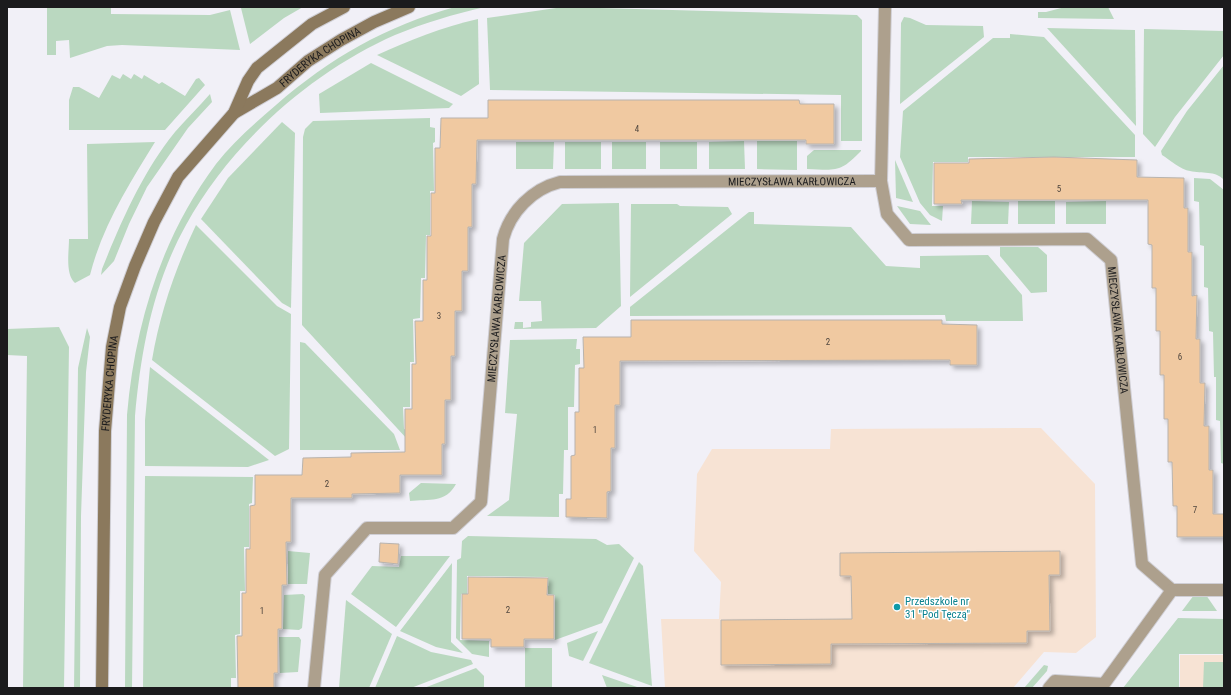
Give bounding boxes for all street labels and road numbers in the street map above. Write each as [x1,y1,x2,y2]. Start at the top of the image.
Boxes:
street label: FRYDERYKA CHOPINA [277,24,363,90]
street label: MIECZYSŁAWA KARŁOWICZA [728,175,856,188]
street label: MIECZYSŁAWA KARŁOWICZA [485,254,508,383]
street label: MIECZYSŁAWA KARŁOWICZA [1105,266,1131,395]
street label: FRYDERYKA CHOPINA [99,333,121,432]

